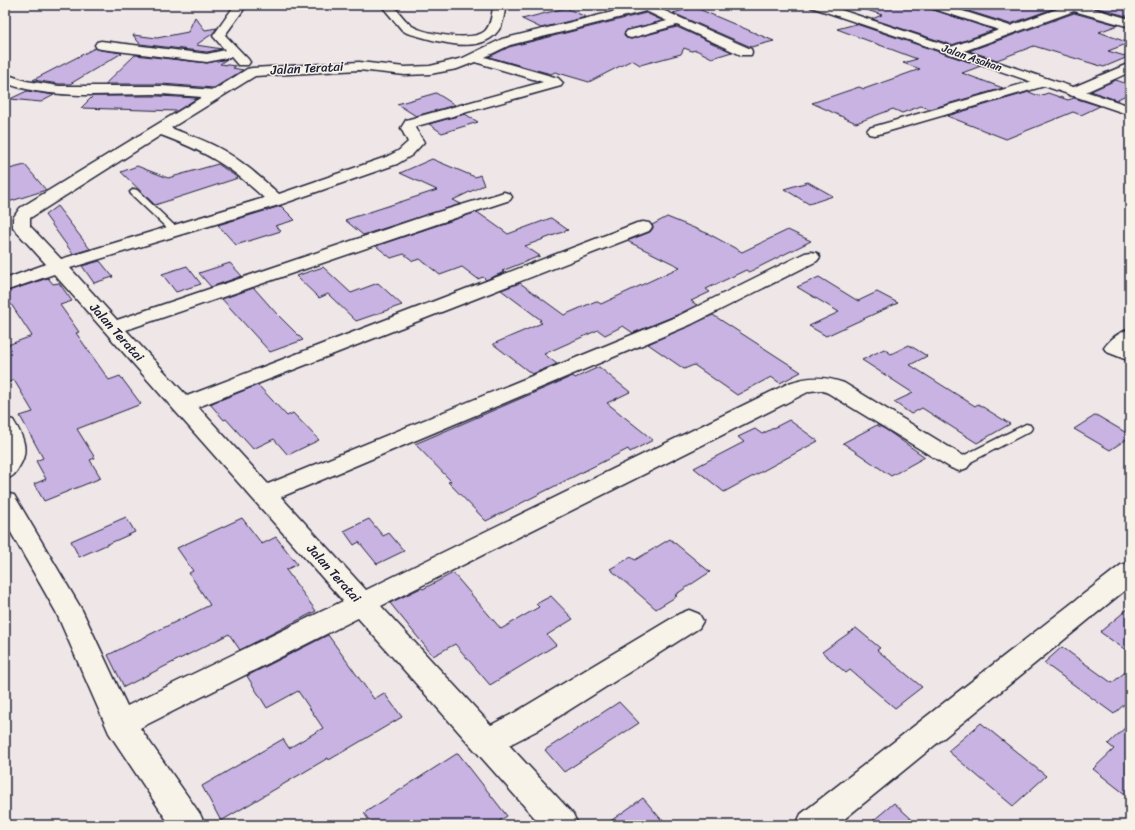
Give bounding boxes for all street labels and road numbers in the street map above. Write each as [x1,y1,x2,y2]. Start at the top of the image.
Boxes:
street label: Jalan Asahan [938,39,1005,77]
street label: Jalan Teratai [269,55,344,81]
street label: Jalan Teratai [83,296,150,367]
street label: Jalan Teratai [300,537,367,608]

